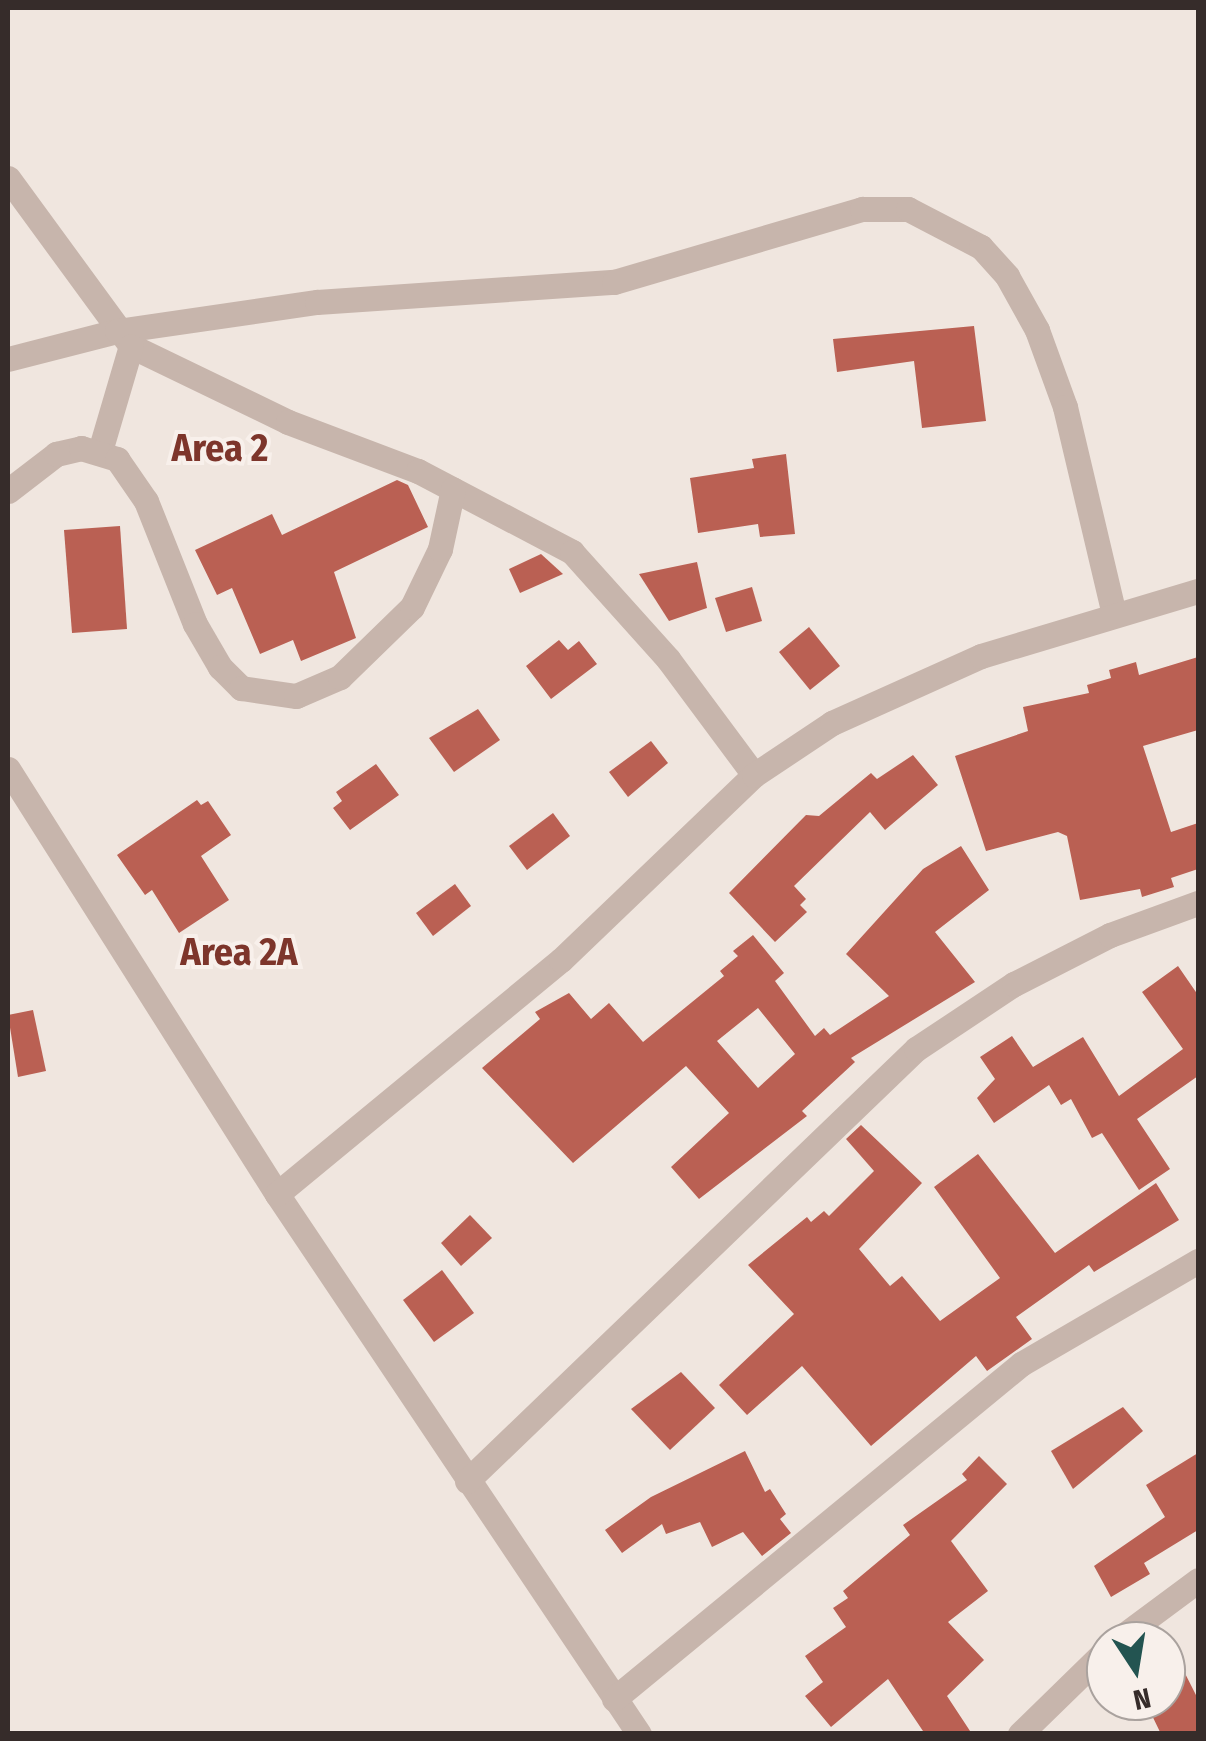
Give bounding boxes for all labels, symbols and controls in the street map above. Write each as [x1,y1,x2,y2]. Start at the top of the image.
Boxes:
district label: Area 2 [172,426,268,472]
district label: Area 2A [180,930,298,976]
north arrow [1086,1621,1186,1721]
text: N [1130,1681,1154,1717]

